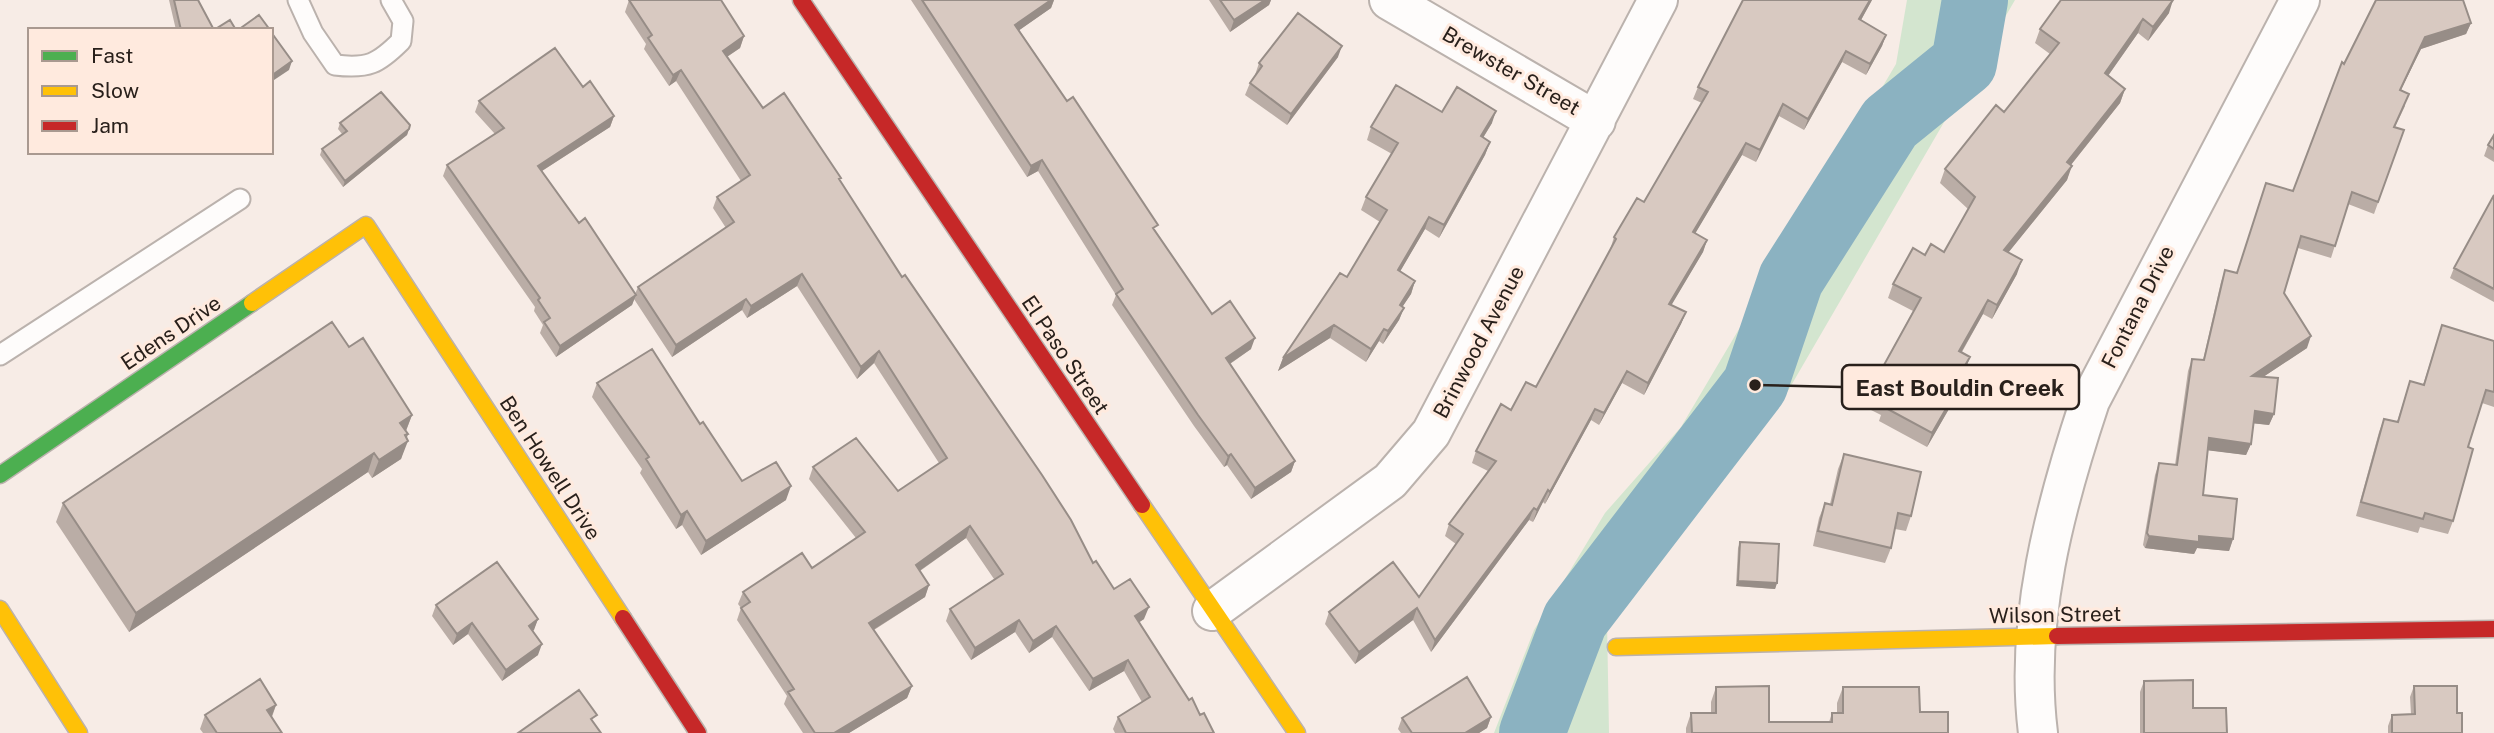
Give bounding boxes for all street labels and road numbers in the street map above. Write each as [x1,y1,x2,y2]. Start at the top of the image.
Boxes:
street label: Brewster Street [1438,21,1585,120]
street label: Fontana Drive [2096,241,2179,372]
street label: Brinwood Avenue [1428,261,1529,422]
street label: Edens Drive [116,290,225,375]
street label: El Paso Street [1017,291,1114,419]
street label: Ben Howell Drive [495,391,606,544]
street label: Wilson Street [1989,601,2121,628]

